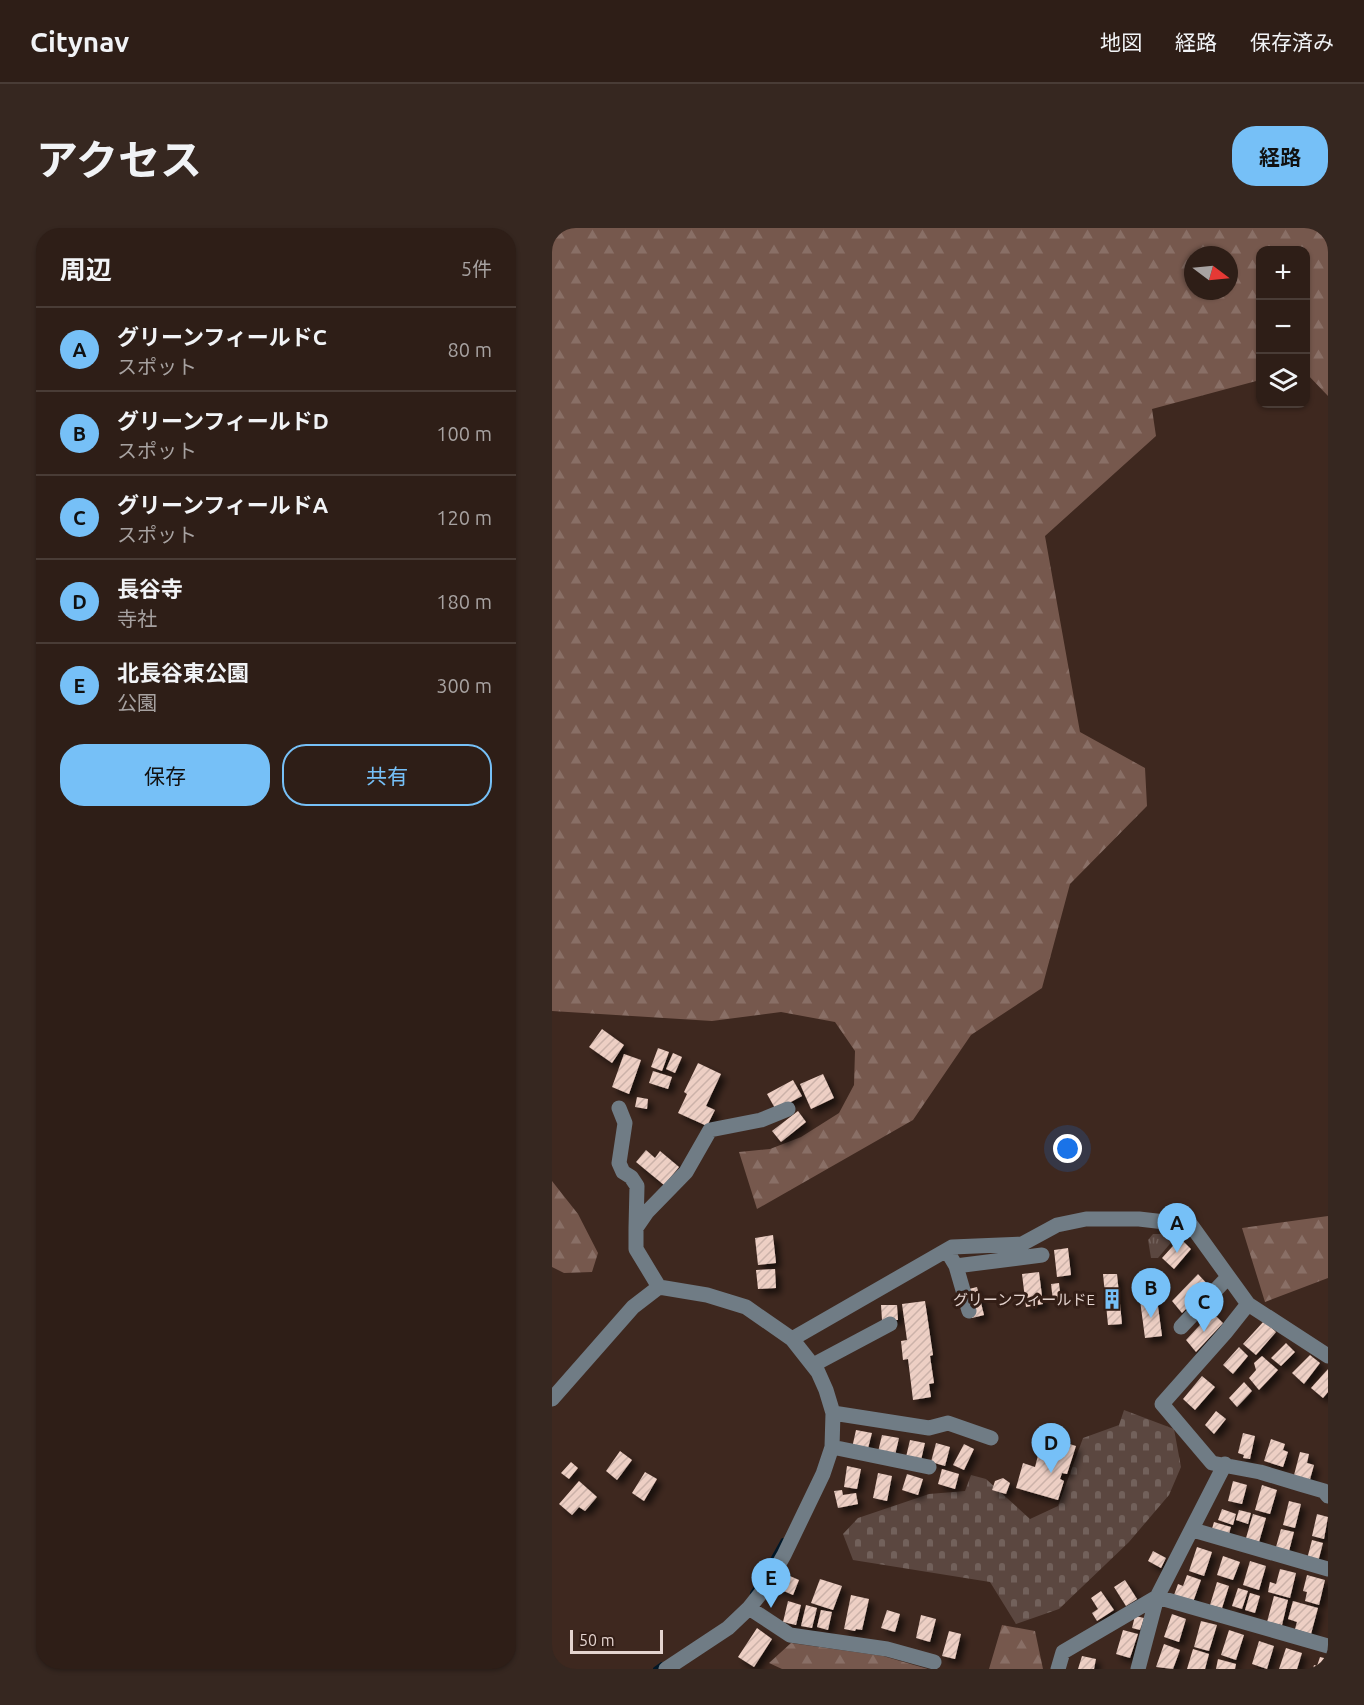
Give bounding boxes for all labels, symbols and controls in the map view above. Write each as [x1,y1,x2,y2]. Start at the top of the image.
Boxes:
text: Citynav [30,26,129,57]
text: 地図 [1100,30,1142,54]
text: 経路 [1175,30,1217,54]
text: 保存済み [1250,30,1334,54]
button: 経路 [1232,126,1328,186]
text: アクセス [36,136,202,183]
north arrow [1184,246,1238,300]
map controls [1256,246,1310,408]
button: + [1256,246,1310,300]
text: 周辺 [60,255,112,284]
text: 5件 [461,257,492,280]
button: − [1256,300,1310,354]
text: グリーンフィールドC [117,324,327,349]
text: A [72,338,87,361]
text: 80 m [448,338,492,361]
button: layers [1256,354,1310,408]
text: スポット [117,355,197,378]
text: グリーンフィールドD [117,408,329,433]
text: B [73,422,86,445]
text: 100 m [436,422,492,445]
text: スポット [117,439,197,462]
text: グリーンフィールドA [117,492,328,517]
text: C [73,506,86,529]
text: 120 m [436,506,492,529]
text: スポット [117,523,197,546]
text: 長谷寺 [117,576,183,601]
text: D [72,590,87,613]
text: 180 m [436,590,492,613]
text: 寺社 [117,607,157,630]
text: 北長谷東公園 [117,660,249,685]
text: E [74,674,85,697]
text: 300 m [436,674,492,697]
text: 公園 [117,691,157,714]
button: 保存 [60,744,270,806]
button: 共有 [282,744,492,806]
your location [1053,1134,1082,1163]
pin: A [1158,1204,1196,1253]
pin: B [1132,1268,1170,1318]
pin: C [1184,1282,1224,1332]
building icon: グリーンフィールドE [1100,1287,1124,1311]
place label: グリーンフィールドE [953,1291,1095,1308]
pin: D [1032,1424,1070,1473]
pin: E [752,1558,790,1608]
scale bar [570,1627,663,1654]
text: 50 m [579,1631,615,1649]

